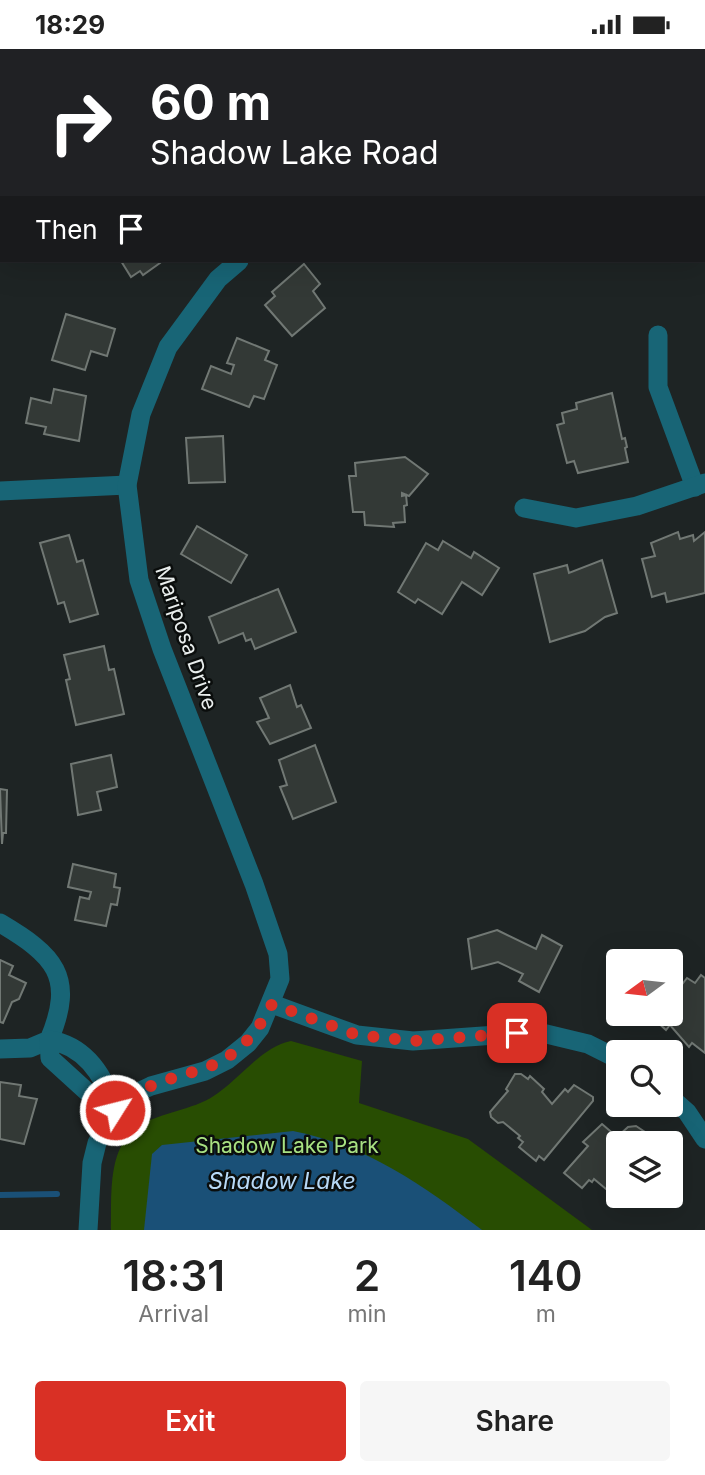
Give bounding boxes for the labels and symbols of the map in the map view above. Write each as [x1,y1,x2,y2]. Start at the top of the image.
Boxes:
street label: Mariposa Drive [150,563,223,713]
north arrow [606,949,682,1025]
pin [487,1003,547,1063]
position arrow [78,1073,152,1147]
park label: Shadow Lake Park [195,1133,379,1158]
water label: Shadow Lake [208,1167,356,1195]

